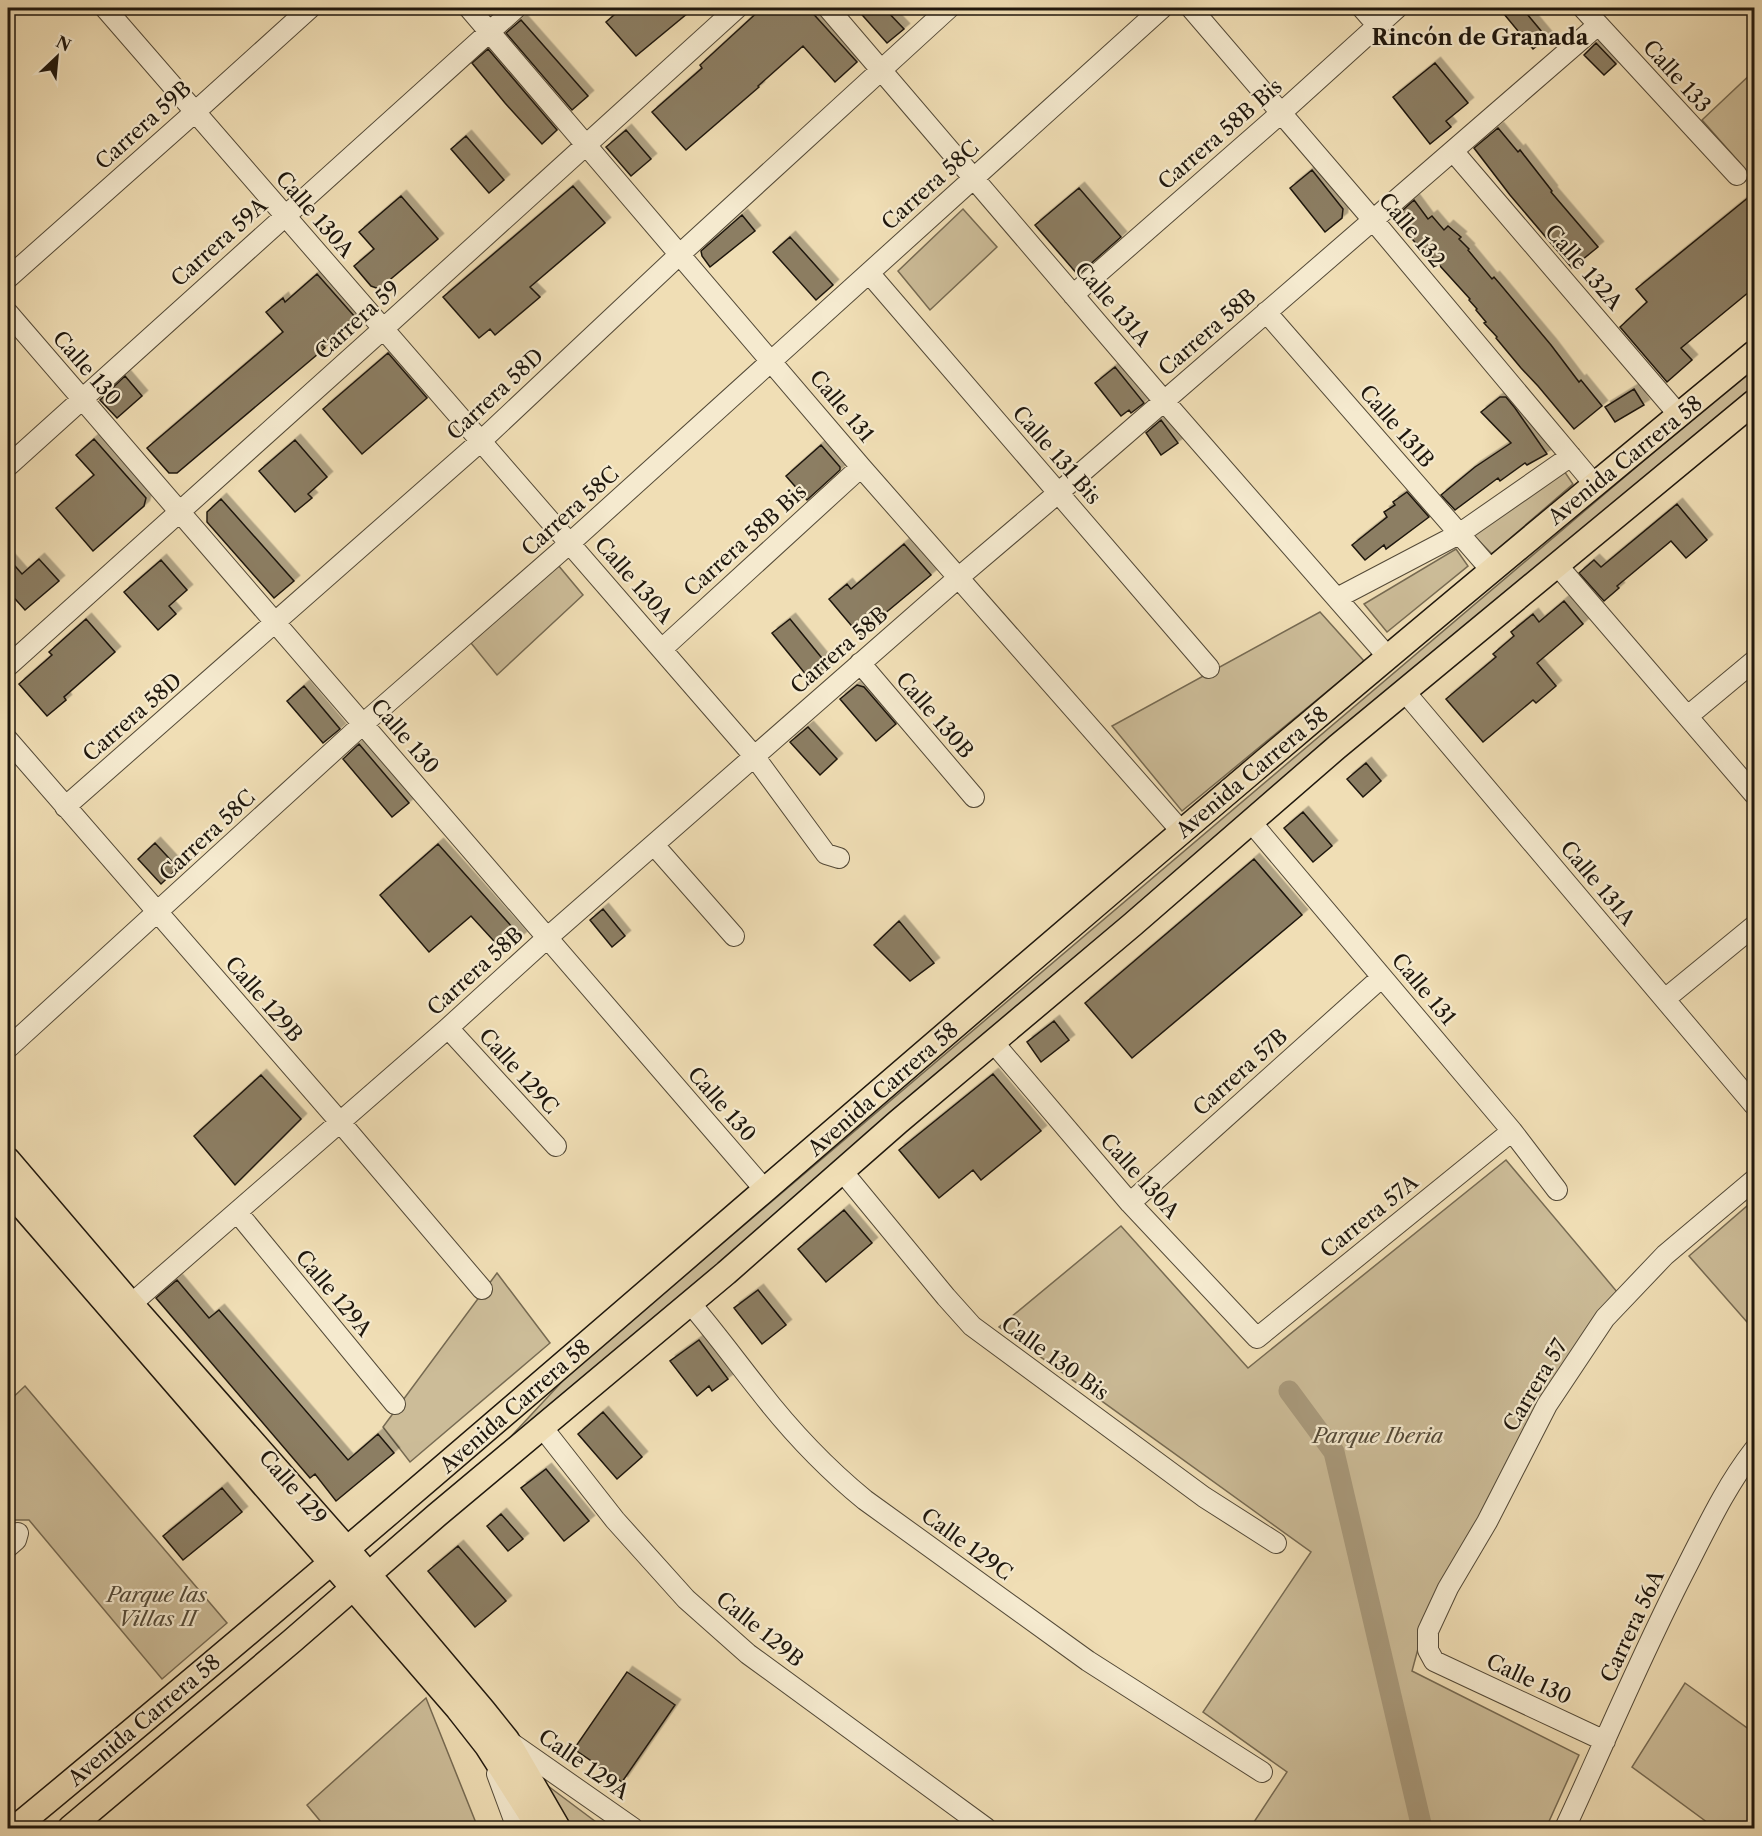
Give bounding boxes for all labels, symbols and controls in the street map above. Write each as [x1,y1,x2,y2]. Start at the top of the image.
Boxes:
district label: Rincón de Granada [1371,24,1589,51]
north arrow [27,27,87,87]
text: N [53,31,74,56]
street label: Calle 133 [1638,35,1716,117]
street label: Carrera 58B Bis [1153,73,1287,195]
street label: Carrera 59B [90,76,196,174]
street label: Carrera 58C [876,135,984,235]
street label: Calle 130A [271,166,360,263]
street label: Calle 132 [1374,188,1450,272]
street label: Carrera 59A [166,192,272,291]
street label: Calle 132A [1540,219,1628,315]
street label: Calle 131A [1070,257,1156,351]
street label: Carrera 59 [309,275,405,365]
street label: Carrera 58B [1153,283,1261,381]
street label: Calle 130 [48,326,126,410]
street label: Carrera 58D [442,343,548,445]
street label: Calle 131 [805,365,879,447]
street label: Calle 131B [1354,380,1440,472]
street label: Avenida Carrera 58 [1542,390,1707,530]
street label: Calle 131 Bis [1008,401,1106,509]
street label: Carrera 58C [516,461,624,561]
street label: Carrera 58B Bis [679,479,811,601]
street label: Calle 130A [590,532,679,629]
street label: Carrera 58B [785,601,893,699]
street label: Carrera 58D [78,667,186,767]
street label: Calle 130B [891,667,979,763]
street label: Calle 130 [366,694,444,778]
street label: Avenida Carrera 58 [1170,701,1333,844]
street label: Carrera 58C [154,784,260,886]
street label: Calle 131A [1555,836,1641,931]
street label: Carrera 58B [422,922,528,1020]
street label: Calle 131 [1387,948,1461,1030]
street label: Calle 129B [220,951,308,1047]
street label: Avenida Carrera 58 [802,1017,963,1162]
street label: Calle 129C [474,1023,564,1119]
street label: Carrera 57B [1188,1023,1292,1121]
street label: Calle 130 [683,1062,761,1146]
street label: Calle 130A [1095,1128,1185,1224]
street label: Carrera 57A [1315,1169,1423,1263]
street label: Calle 129A [291,1245,378,1342]
street label: Calle 130 Bis [996,1311,1114,1405]
street label: Avenida Carrera 58 [434,1334,595,1479]
street label: Carrera 57 [1498,1334,1573,1436]
park label: Parque Iberia [1311,1423,1444,1448]
street label: Calle 129 [254,1445,332,1529]
street label: Calle 129C [917,1503,1017,1585]
street label: Carrera 56A [1595,1566,1669,1686]
park label: Parque las Villas II [105,1582,208,1631]
street label: Calle 129B [711,1586,809,1672]
street label: Calle 130 [1483,1648,1575,1710]
street label: Avenida Carrera 58 [62,1649,225,1792]
street label: Calle 129A [534,1724,635,1805]

